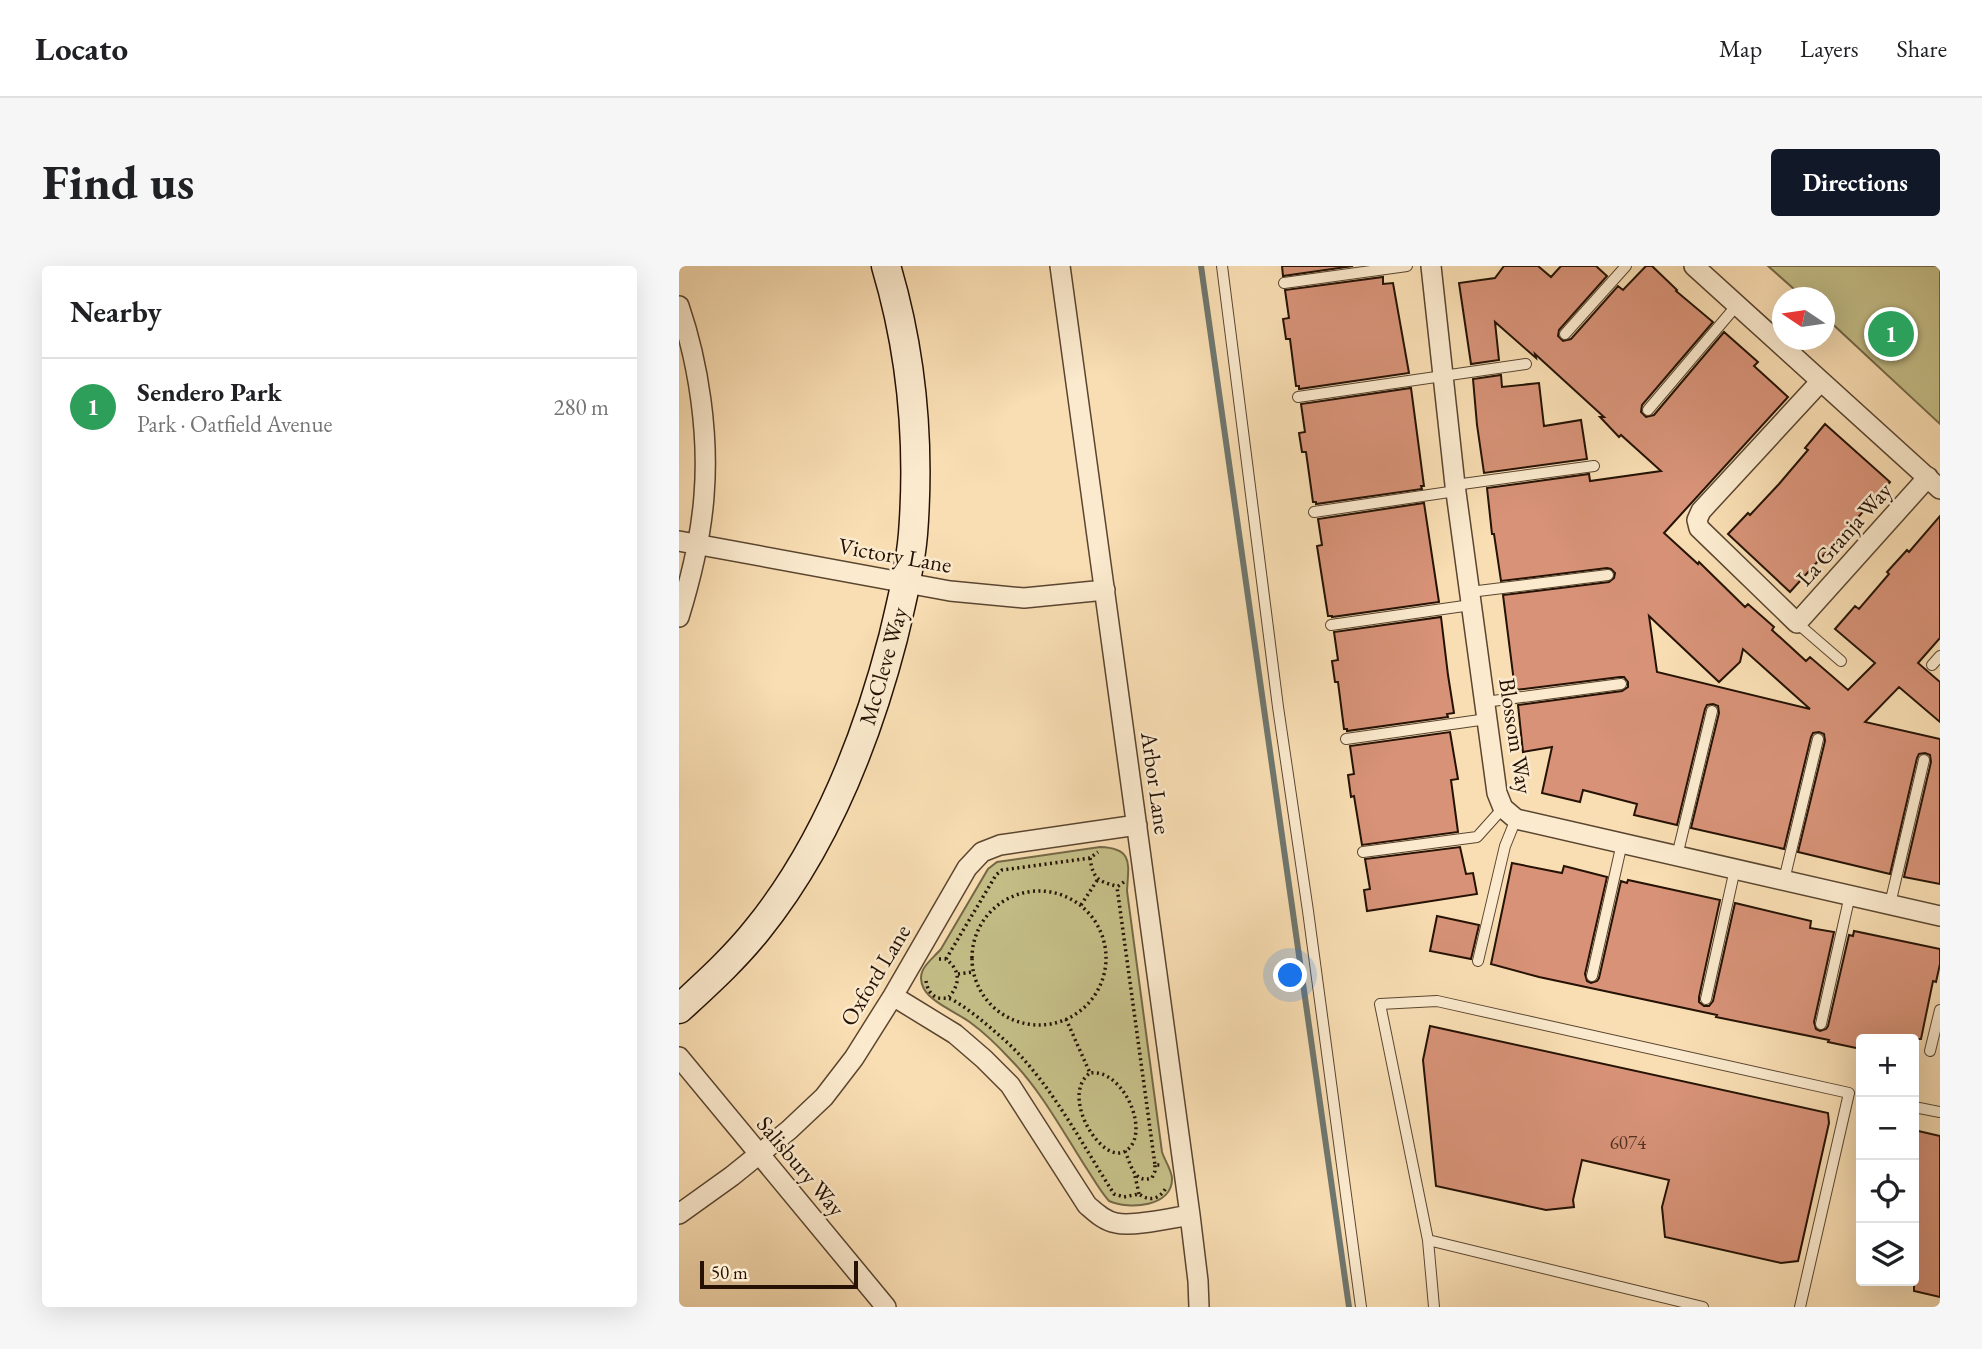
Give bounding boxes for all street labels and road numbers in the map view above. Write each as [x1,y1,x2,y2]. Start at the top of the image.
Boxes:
street label: La Granja Way [1789,475,1899,592]
street label: Victory Lane [836,530,954,580]
street label: McCleve Way [852,603,914,728]
street label: Blossom Way [1492,676,1540,797]
street label: Arbor Lane [1134,729,1178,836]
street label: Oxford Lane [833,919,917,1031]
street label: Salisbury Way [750,1109,852,1223]

